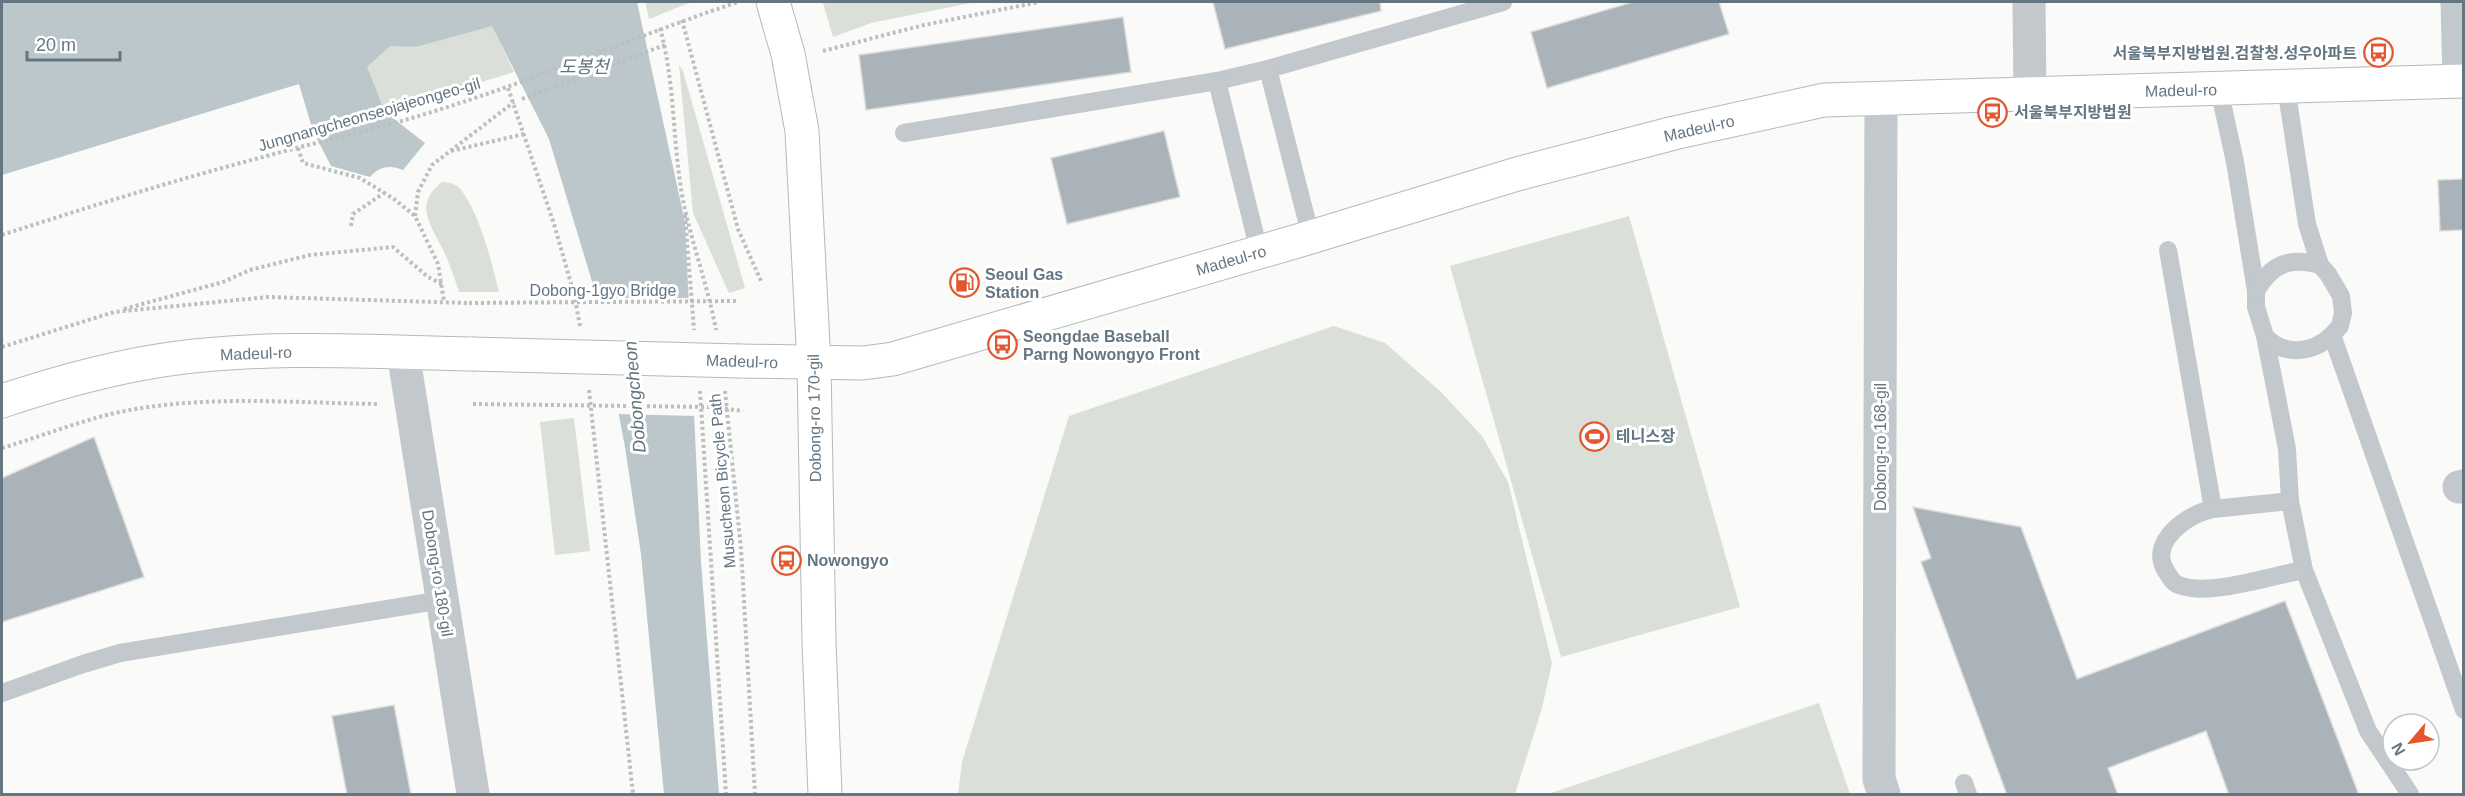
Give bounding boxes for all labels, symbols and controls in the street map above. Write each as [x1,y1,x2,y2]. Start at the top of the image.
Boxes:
scale bar [27,24,120,62]
text: 20 m [36,35,76,55]
bus stop icon: 서울북부지방법원.검찰청.성우아파트 [2362,37,2394,69]
place label: 서울북부지방법원.검찰청.성우아파트 [2113,45,2357,62]
water label: 도봉천 [559,57,611,77]
street label: Jungnangcheonseojajeongeo-gil [256,75,482,154]
street label: Madeul-ro [2145,81,2217,100]
bus stop icon: 서울북부지방법원 [1977,96,2009,128]
place label: 서울북부지방법원 [2014,104,2132,121]
street label: Madeul-ro [1662,112,1736,145]
street label: Madeul-ro [1194,242,1268,279]
place label: Seoul Gas Station [985,266,1063,301]
fuel station icon: Seoul Gas Station [948,267,980,299]
street label: Dobong-1gyo Bridge [530,282,676,299]
place label: Seongdae Baseball Parng Nowongyo Front [1023,328,1201,363]
bus stop icon: Seongdae Baseball Parng Nowongyo Front [986,329,1018,361]
water label: Dobongcheon [620,340,650,454]
street label: Madeul-ro [220,344,292,363]
street label: Madeul-ro [706,352,778,371]
street label: Dobong-ro 170-gil [805,354,824,482]
street label: Dobong-ro 168-gil [1872,383,1889,511]
street label: Musucheon Bicycle Path [706,393,739,569]
sports icon: 테니스장 [1579,420,1611,452]
place label: 테니스장 [1616,428,1675,445]
street label: Dobong-ro 180-gil [419,508,456,638]
bus stop icon: Nowongyo [770,544,802,576]
place label: Nowongyo [807,552,889,569]
north arrow [2381,712,2441,772]
text: N [2388,740,2409,758]

